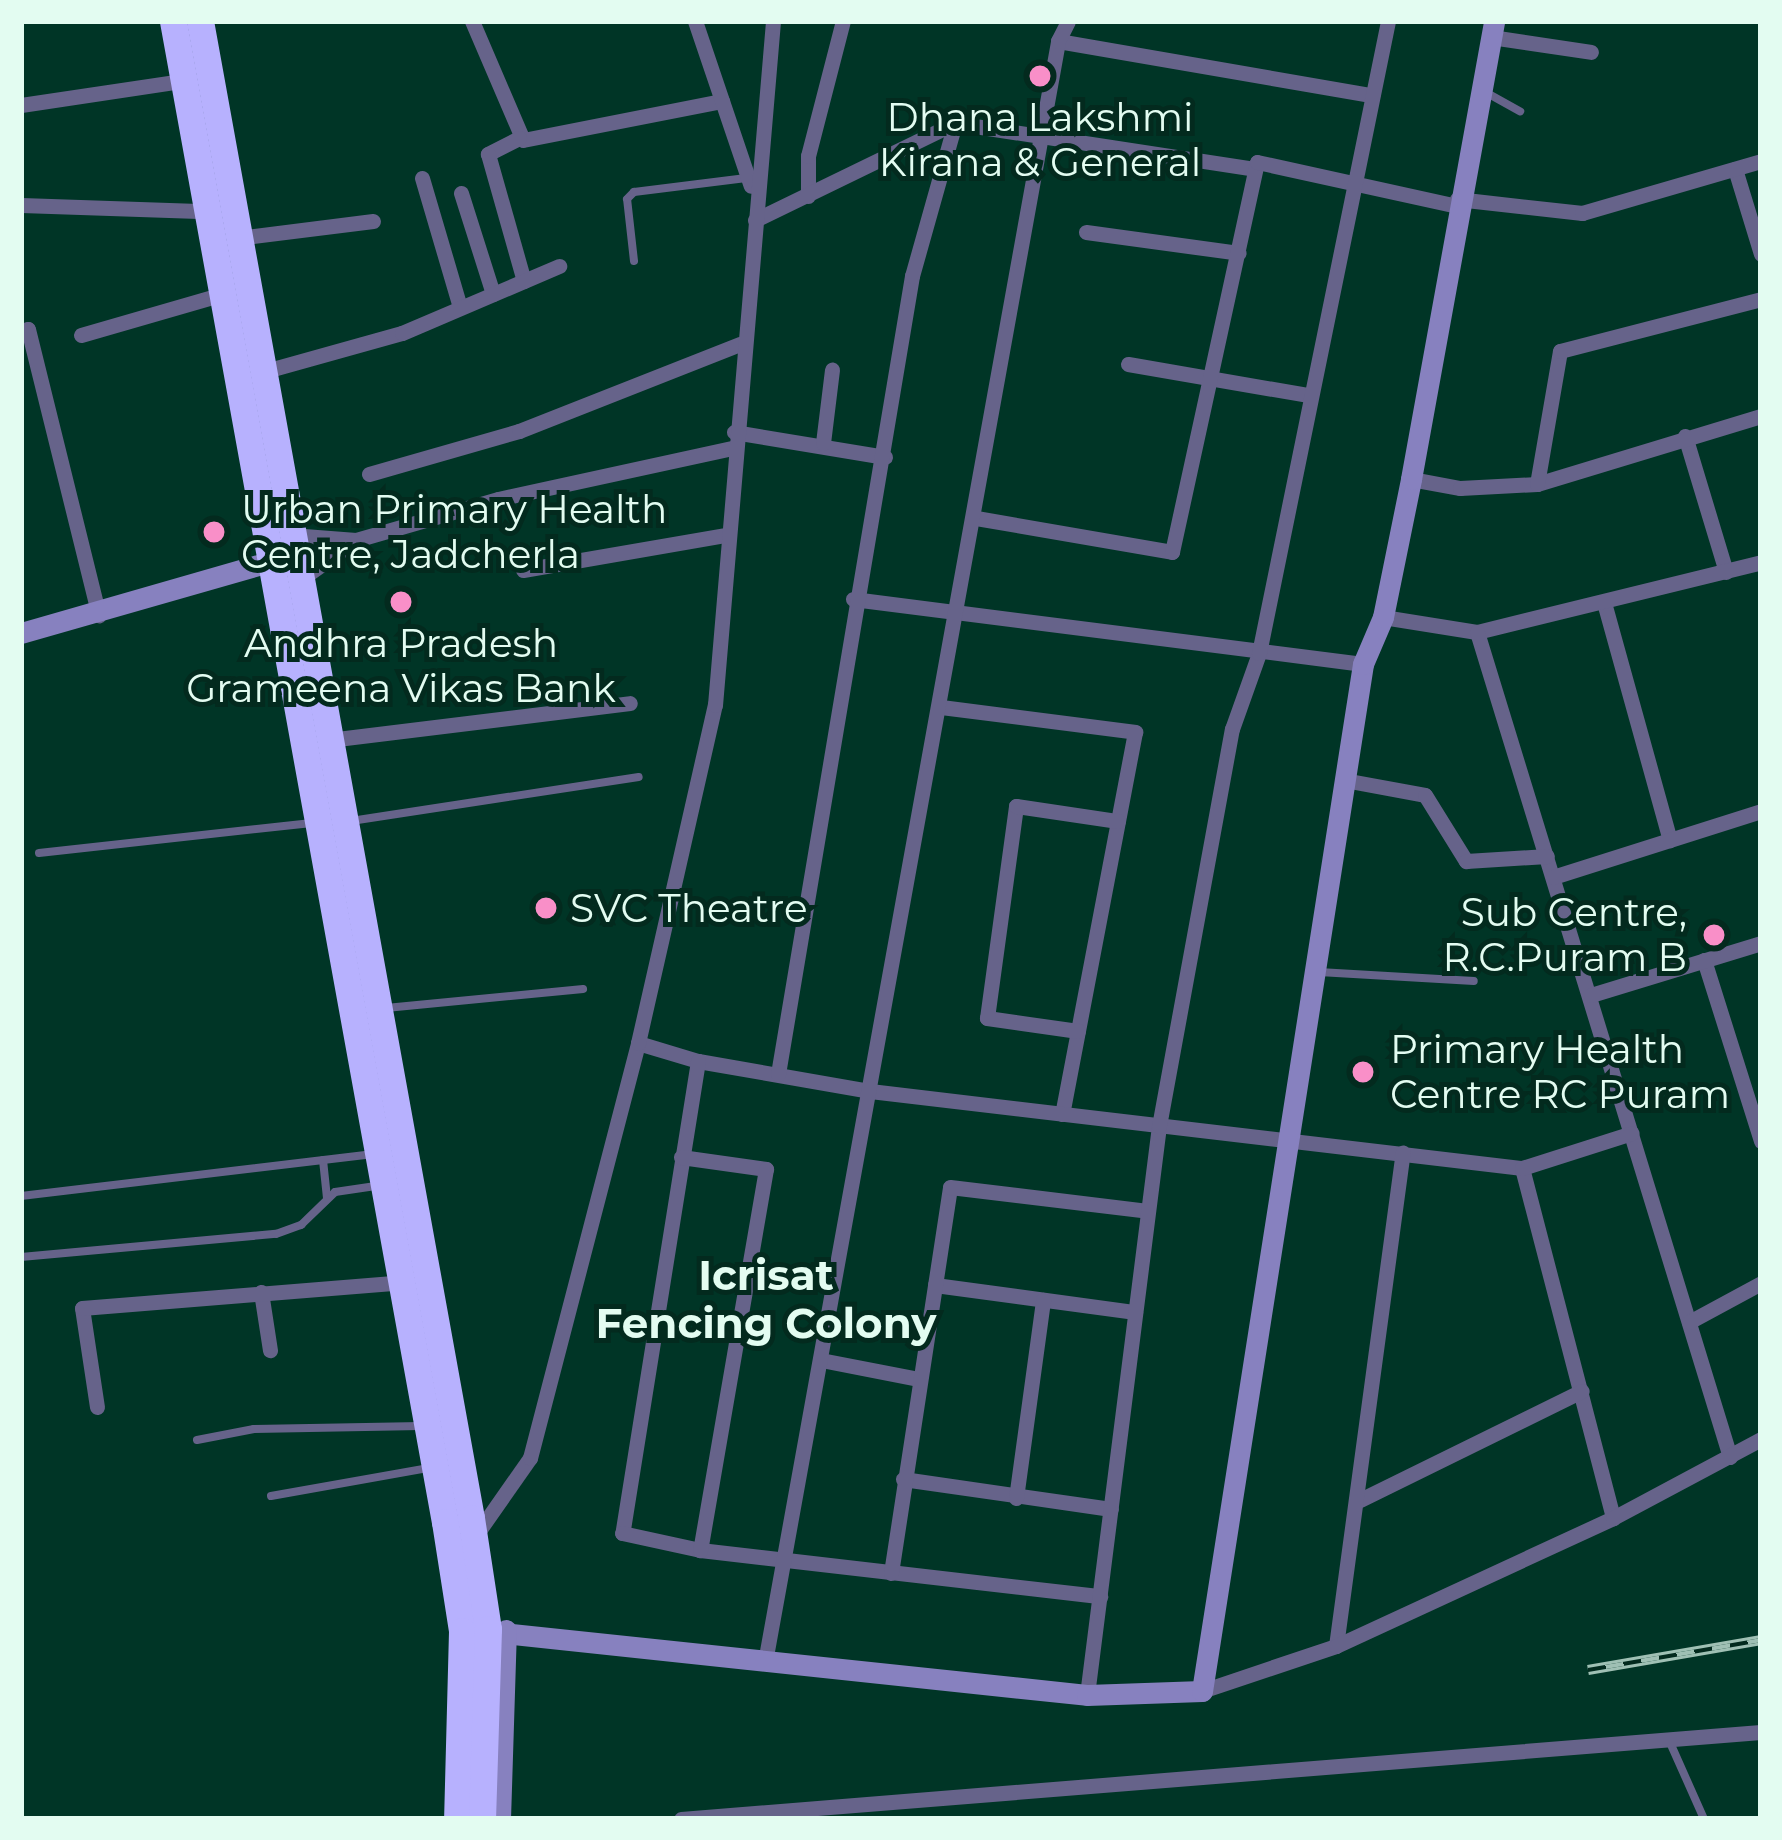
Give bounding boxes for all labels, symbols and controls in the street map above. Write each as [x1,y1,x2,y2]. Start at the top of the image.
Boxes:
marker: Dhana Lakshmi Kirana & General [1027,63,1053,89]
place label: Dhana Lakshmi Kirana & General [879,95,1201,186]
place label: Urban Primary Health Centre, Jadcherla [241,487,667,578]
marker: Urban Primary Health Centre, Jadcherla [198,516,230,548]
marker: Andhra Pradesh Grameena Vikas Bank [388,589,414,615]
place label: Andhra Pradesh Grameena Vikas Bank [186,621,616,712]
place label: SVC Theatre [570,885,808,931]
place label: Sub Centre, R.C.Puram B [1443,890,1687,981]
marker: SVC Theatre [533,895,559,921]
marker: Sub Centre, R.C.Puram B [1698,919,1730,951]
place label: Primary Health Centre RC Puram [1390,1027,1730,1118]
marker: Primary Health Centre RC Puram [1347,1056,1379,1088]
district label: Icrisat Fencing Colony [596,1250,936,1348]

